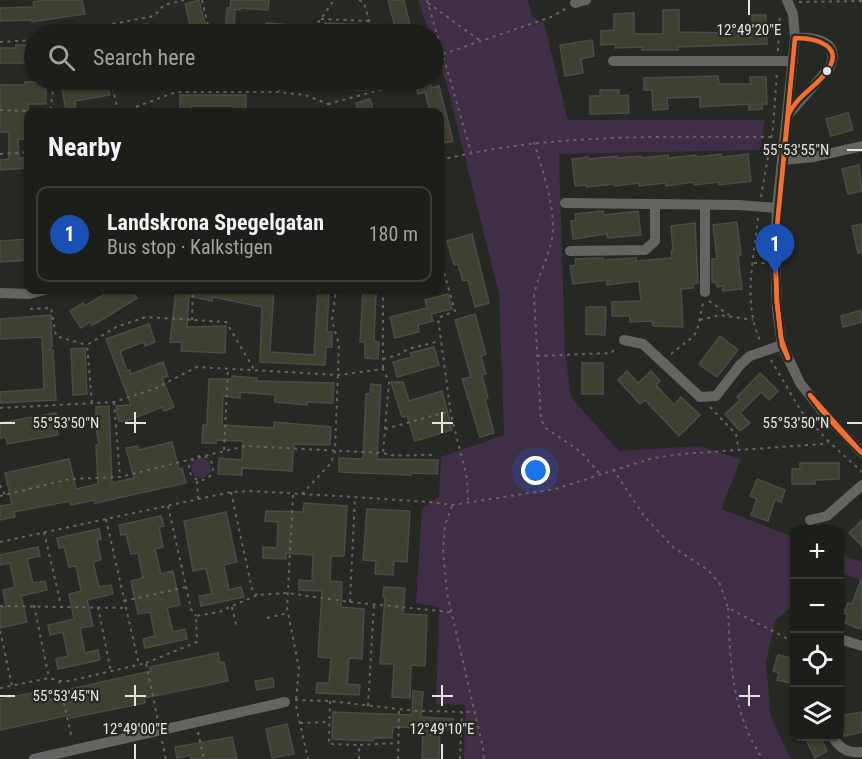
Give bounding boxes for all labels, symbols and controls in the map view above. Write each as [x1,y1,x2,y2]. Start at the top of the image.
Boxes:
text: 12°49'20"E [717,21,781,39]
search box [24,24,444,90]
icon: search [45,41,78,74]
text: Search here [93,45,195,70]
unlabelled marker [821,65,833,77]
text: Nearby [48,132,122,162]
text: 55°53'55"N [763,141,829,159]
text: Landskrona Spegelgatan [107,210,324,235]
text: 1 [64,222,75,246]
text: 180 m [369,222,418,246]
pin: 1 [756,224,794,274]
text: Bus stop · Kalkstigen [107,235,273,259]
text: 55°53'50"N [33,414,99,432]
text: 55°53'50"N [763,414,829,432]
your location [521,456,550,485]
map controls [790,525,844,741]
button: + [790,525,844,579]
button: − [790,579,844,633]
button: locate [790,633,844,687]
text: 55°53'45"N [33,687,99,705]
button: layers [790,687,844,741]
text: 12°49'00"E [103,720,167,738]
text: 12°49'10"E [410,720,474,738]

